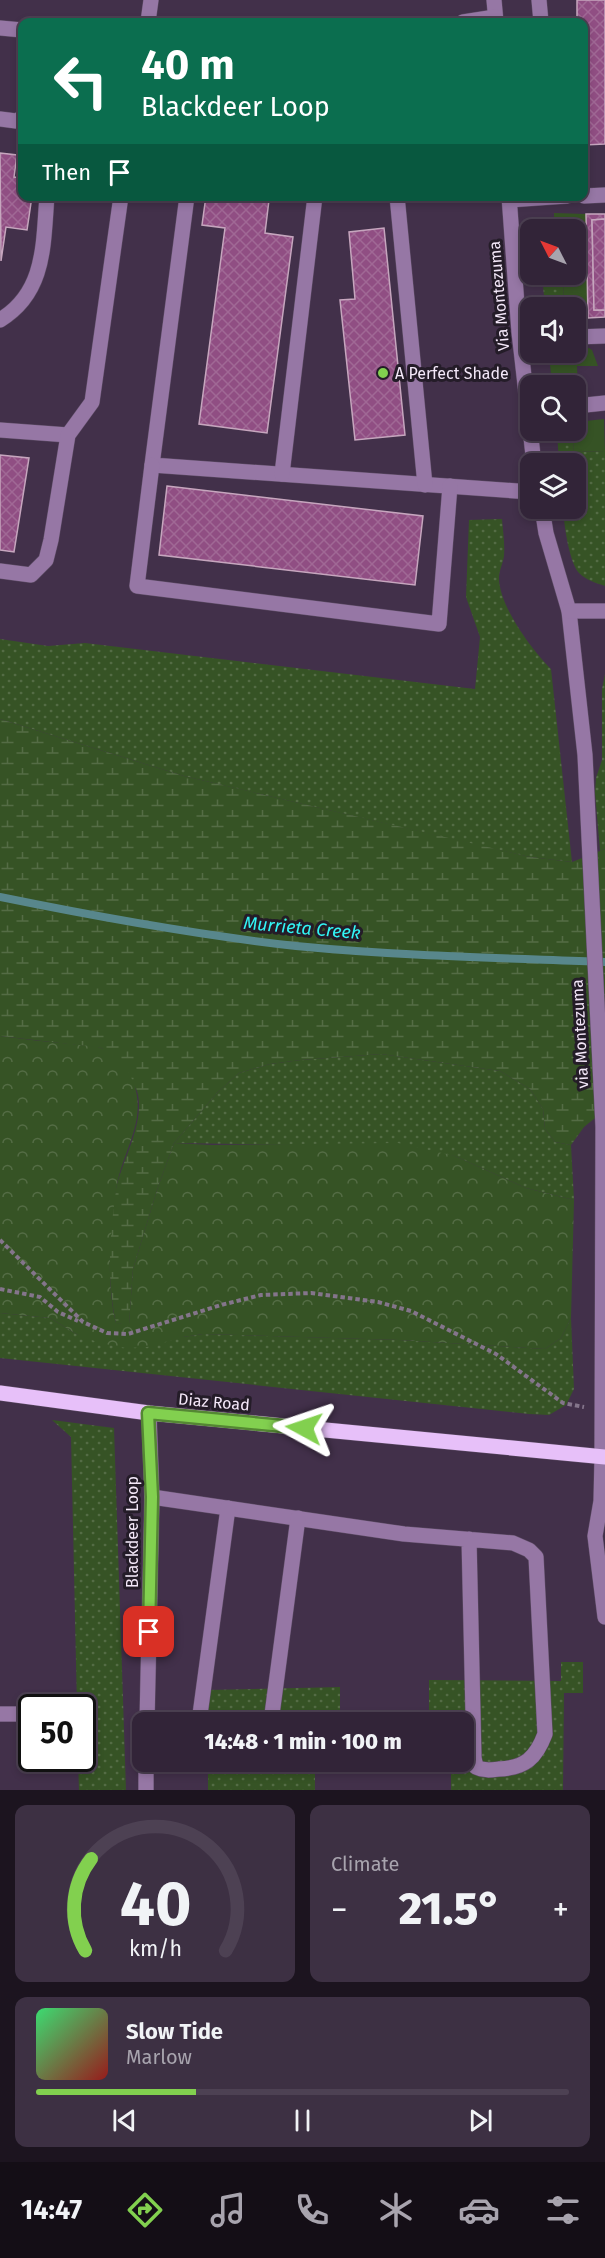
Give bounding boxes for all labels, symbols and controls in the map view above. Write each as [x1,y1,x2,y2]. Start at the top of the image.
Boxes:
text: 40 m [141,40,235,90]
icon: left [42,42,120,120]
text: Blackdeer Loop [141,91,330,123]
icon: arrive [103,156,136,189]
text: Then [42,159,91,186]
north arrow [520,219,586,285]
map controls [520,219,586,519]
street label: Via Montezuma [485,240,513,352]
button: sound [520,297,586,363]
place label: A Perfect Shade [395,364,509,383]
marker: A Perfect Shade [376,366,390,380]
button: search [520,375,586,441]
button: layers [520,453,586,519]
water label: Murrieta Creek [242,912,362,944]
street label: via Montezuma [568,979,592,1089]
street label: Diaz Road [177,1389,251,1415]
position arrow [272,1396,336,1460]
street label: Blackdeer Loop [123,1476,142,1588]
pin [123,1606,174,1657]
icon: arrive [132,1615,165,1648]
speed limit sign: 50 [18,1694,96,1772]
text: 14:48 · 1 min · 100 m [204,1728,402,1755]
text: Climate [331,1852,399,1876]
text: 40 [119,1867,191,1942]
text: 21.5° [399,1882,501,1936]
text: − [331,1890,348,1930]
text: + [553,1890,569,1930]
text: km/h [128,1936,182,1962]
text: Slow Tide [126,2018,223,2045]
text: Marlow [126,2045,192,2069]
icon: previous [108,2104,141,2137]
icon: pause [286,2104,319,2137]
icon: next [464,2104,497,2137]
icon: directions [124,2189,166,2231]
icon: music [207,2189,249,2231]
icon: phone [291,2189,333,2231]
icon: climate [375,2189,417,2231]
icon: car [458,2189,500,2231]
icon: filters [542,2189,584,2231]
text: 14:47 [21,2194,82,2226]

